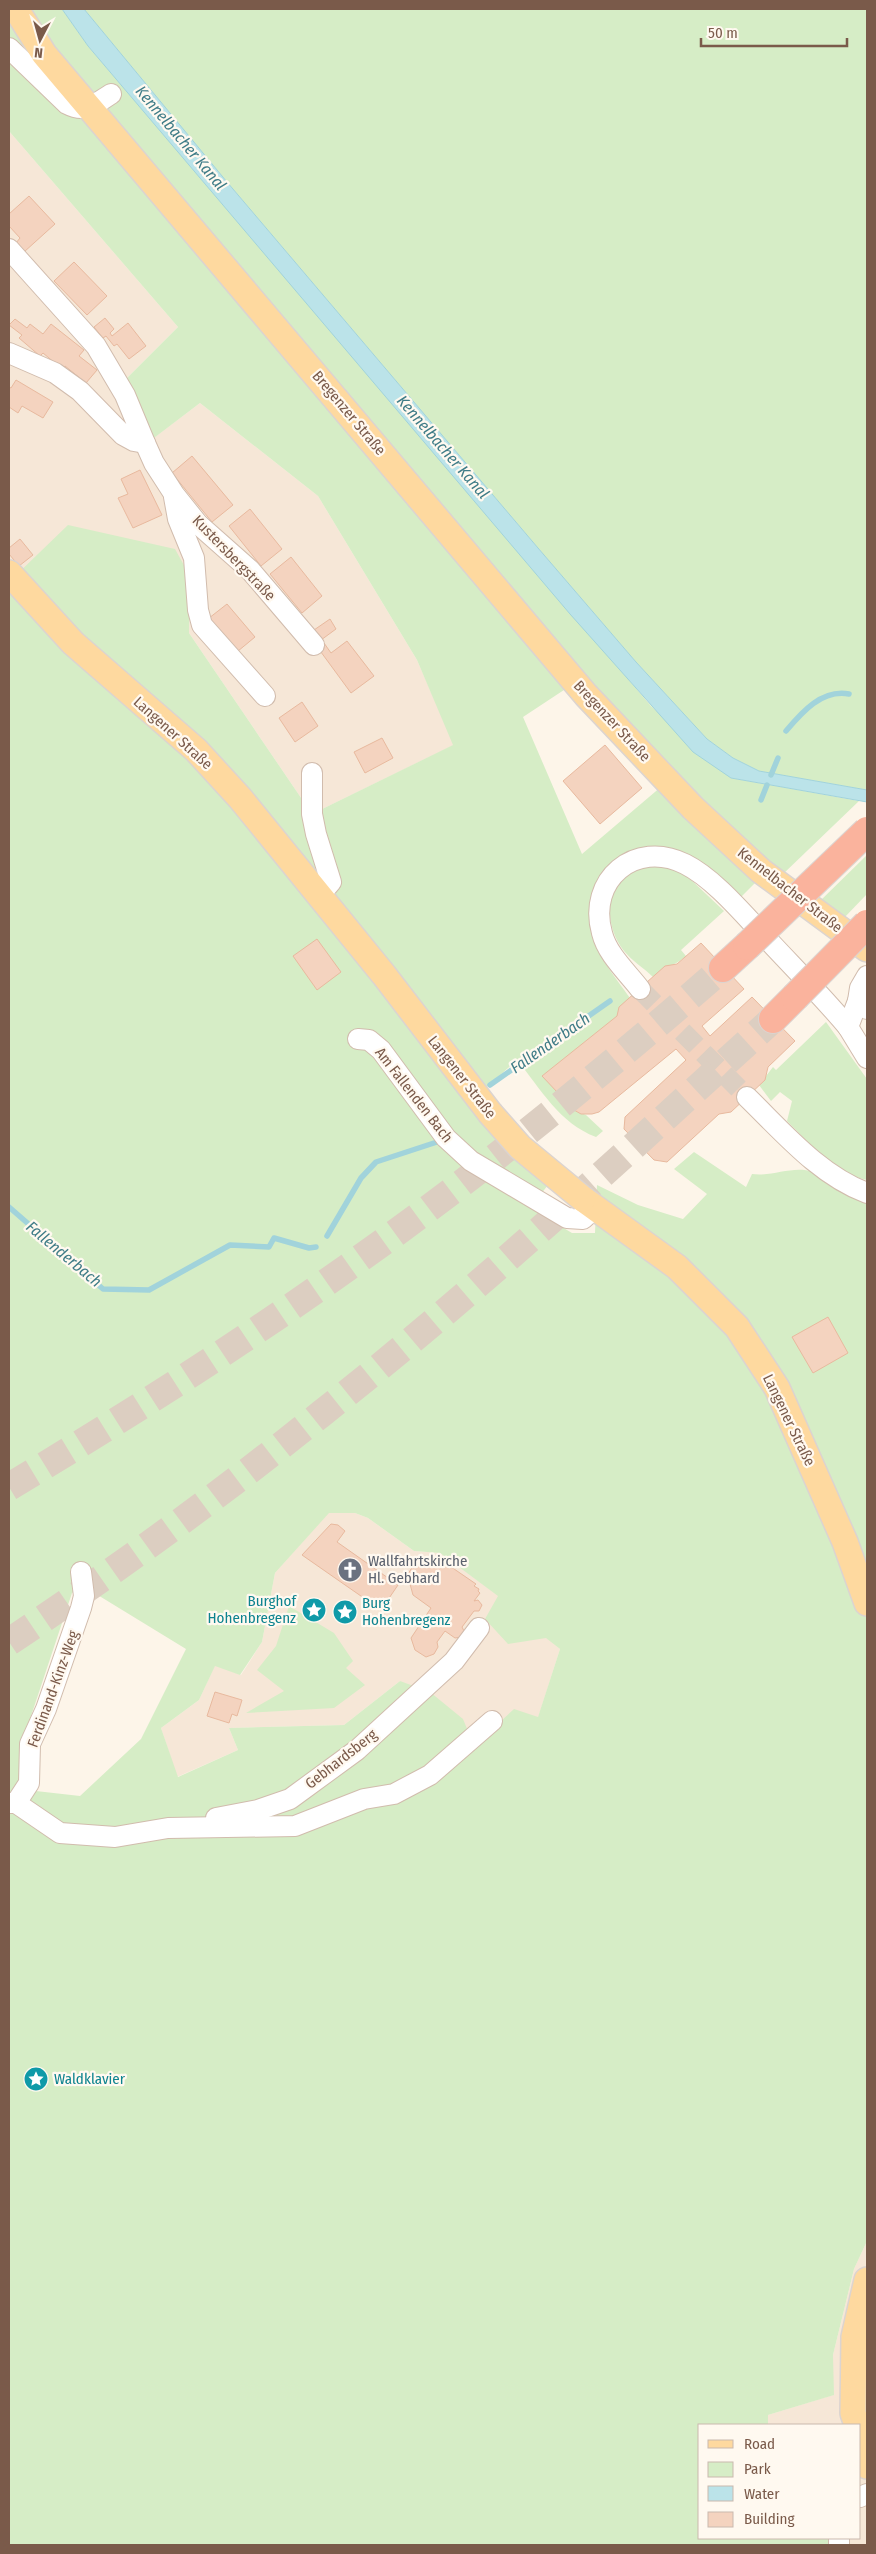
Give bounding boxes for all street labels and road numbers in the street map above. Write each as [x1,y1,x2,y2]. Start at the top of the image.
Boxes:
street label: Bregenzer Straße [309,367,389,459]
street label: Kustersbergstraße [189,512,279,604]
street label: Bregenzer Straße [570,677,654,765]
street label: Langener Straße [130,693,216,773]
street label: Kennelbacher Straße [734,844,846,936]
street label: Langener Straße [424,1032,500,1122]
street label: Am Fallenden Bach [371,1044,457,1146]
street label: Langener Straße [759,1371,819,1469]
street label: Ferdinand-Kinz-Weg [24,1628,82,1750]
street label: Gebhardsberg [302,1725,380,1793]

